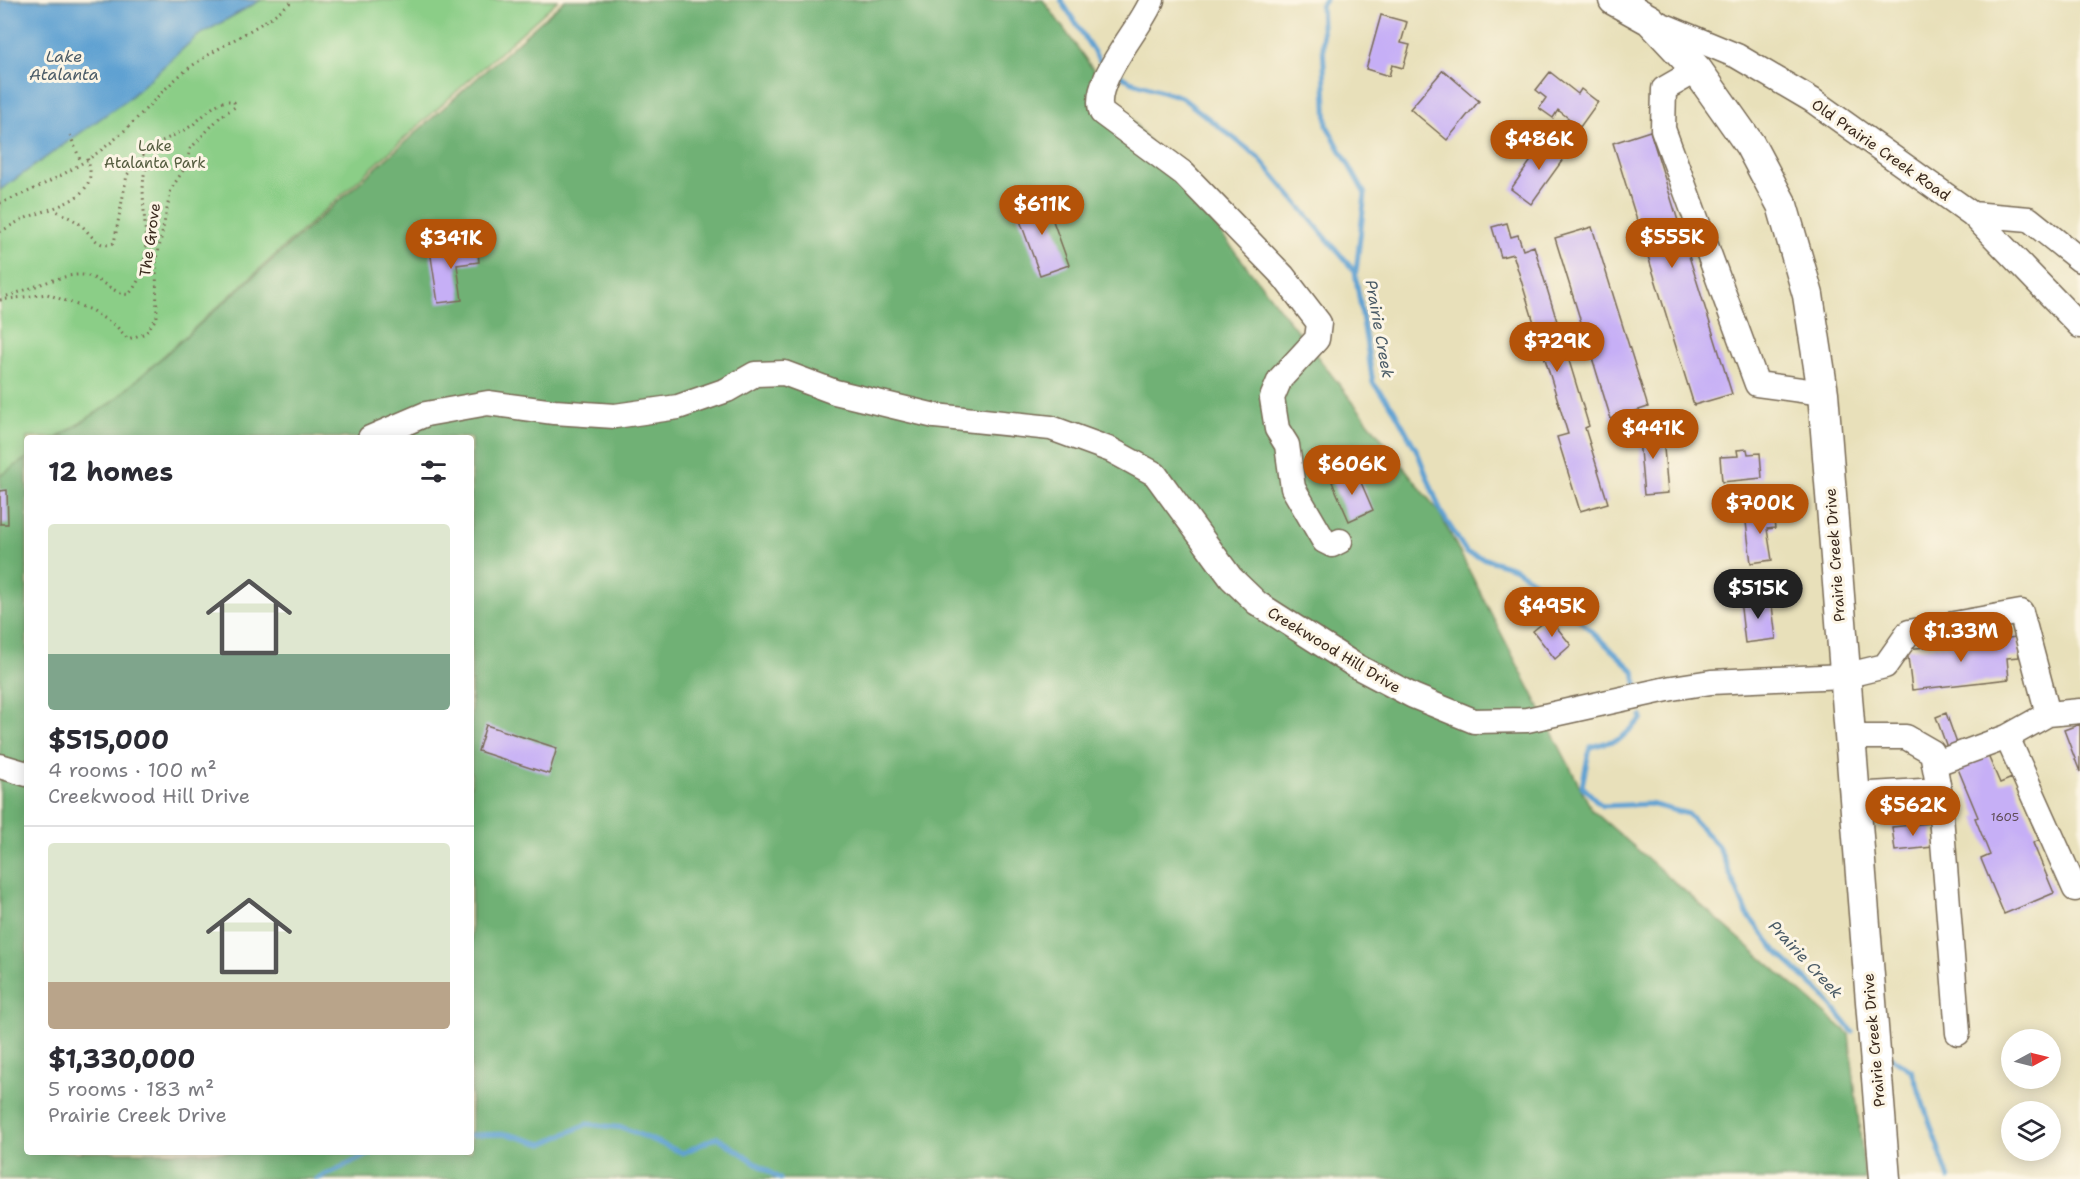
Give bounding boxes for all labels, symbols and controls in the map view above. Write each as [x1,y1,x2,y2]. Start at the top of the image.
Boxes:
water label: Lake Atalanta [29,46,99,85]
street label: Old Prairie Creek Road [1808,95,1955,206]
pin: $486K [1497,120,1581,171]
text: $486K [1504,126,1574,152]
park label: Lake Atalanta Park [104,136,206,173]
pin: $611K [1000,185,1084,236]
text: $611K [1013,191,1071,217]
street label: The Grove [135,202,165,278]
pin: $555K [1630,218,1714,269]
pin: $341K [409,219,493,270]
text: $555K [1640,224,1704,250]
text: $341K [420,225,482,251]
water label: Prairie Creek [1361,278,1398,380]
pin: $729K [1515,322,1599,373]
text: $729K [1523,328,1591,354]
pin: $441K [1611,409,1695,460]
text: $441K [1621,415,1685,441]
pin: $606K [1310,445,1394,496]
text: $606K [1317,451,1387,477]
text: 12 homes [48,454,173,489]
icon: filters [417,455,450,488]
pin: $700K [1718,484,1802,535]
street label: Prairie Creek Drive [1820,487,1850,623]
text: $700K [1726,490,1794,516]
icon: home [195,563,303,671]
pin: $515K [1716,569,1800,620]
text: $515K [1728,575,1788,601]
pin: $495K [1510,587,1594,638]
text: $495K [1518,593,1586,619]
street label: Creekwood Hill Drive [1264,602,1404,698]
pin: $1.33M [1912,612,2010,663]
text: $1.33M [1924,618,1998,644]
text: $515,000 [48,722,169,757]
text: 4 rooms · 100 m² [48,757,217,783]
text: Creekwood Hill Drive [48,783,250,809]
pin: $562K [1871,786,1955,837]
text: $562K [1879,792,1947,818]
house number: 1605 [1991,809,2019,825]
icon: home [195,882,303,990]
water label: Prairie Creek [1764,916,1847,1003]
street label: Prairie Creek Drive [1858,972,1890,1108]
north arrow [2001,1029,2061,1089]
map controls [2001,1029,2061,1161]
text: $1,330,000 [48,1041,196,1076]
text: 5 rooms · 183 m² [48,1076,214,1102]
button: layers [2001,1101,2061,1161]
text: Prairie Creek Drive [48,1102,227,1128]

